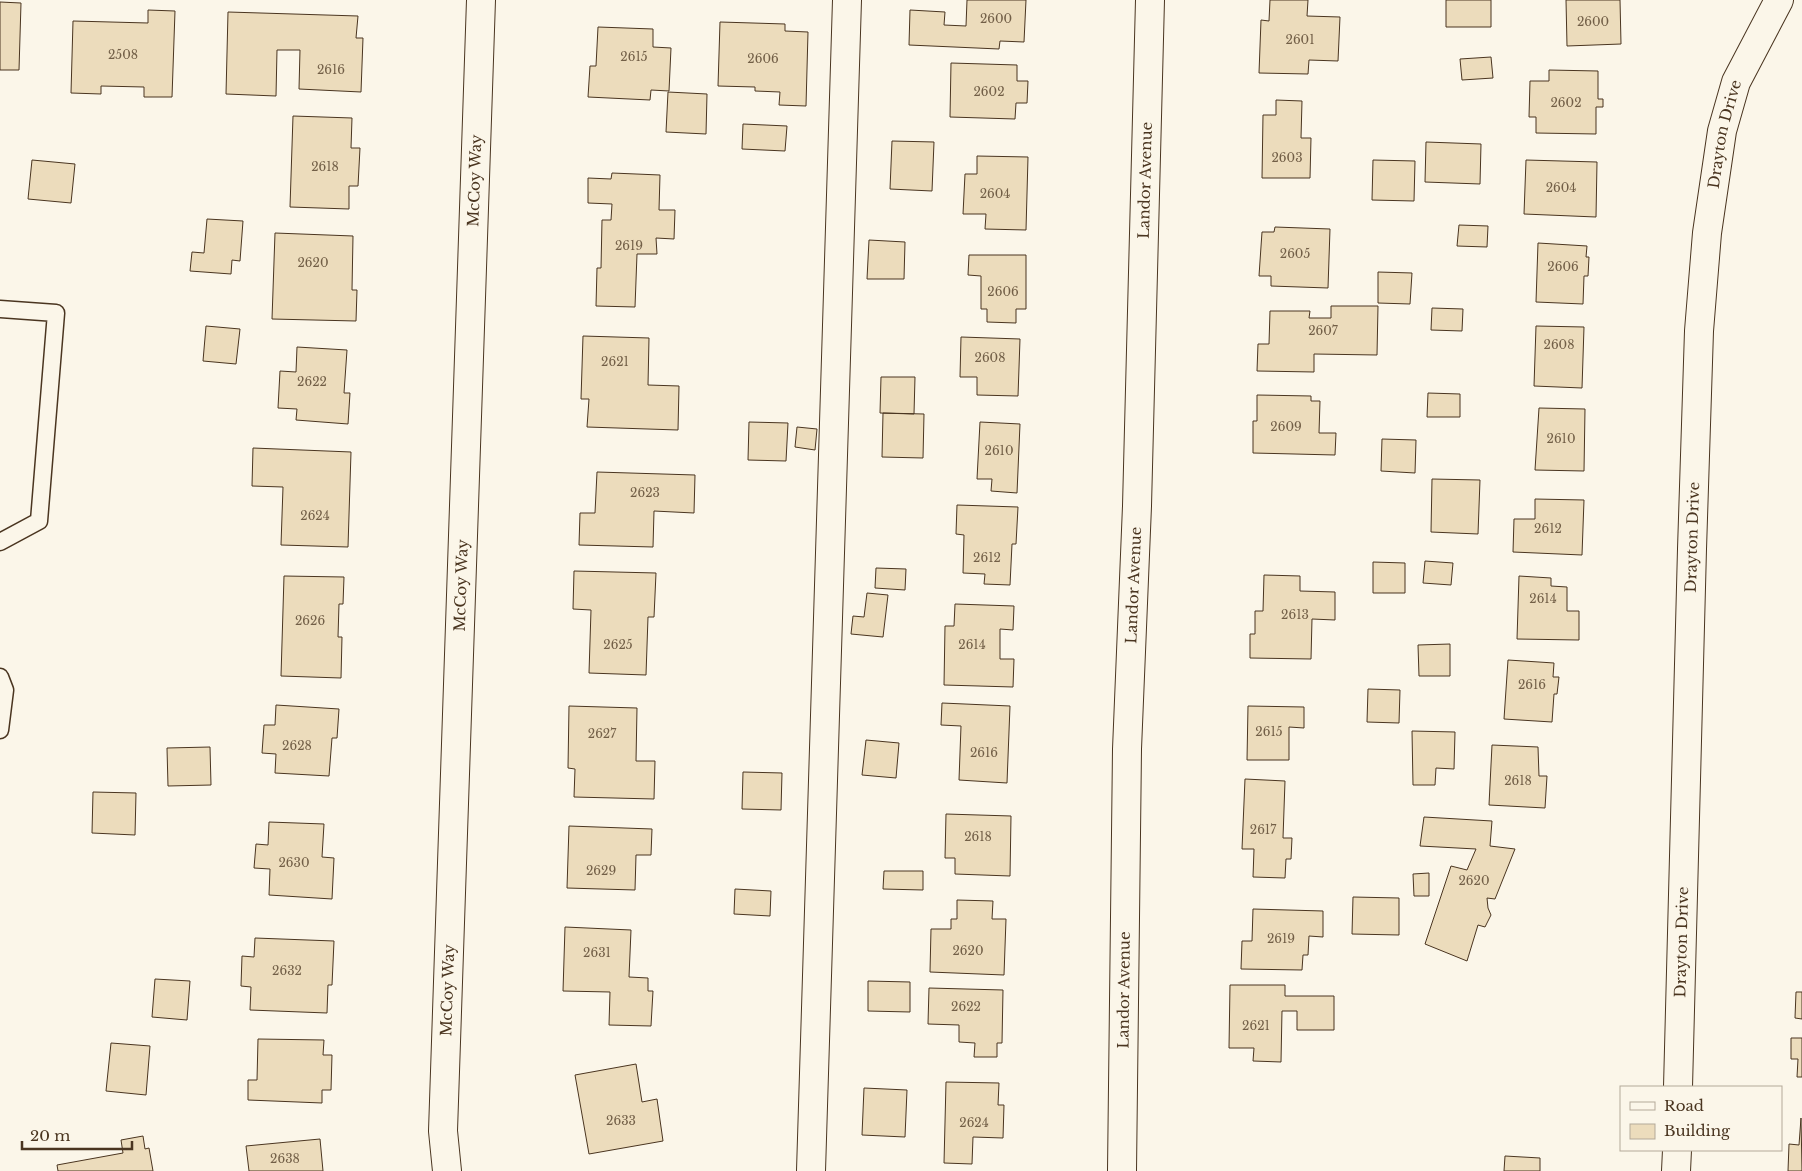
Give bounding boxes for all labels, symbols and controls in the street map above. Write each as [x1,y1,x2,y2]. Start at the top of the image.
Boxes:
house number: 2600 [980,11,1012,26]
house number: 2600 [1577,14,1609,29]
house number: 2601 [1285,32,1315,47]
house number: 2508 [108,47,138,62]
house number: 2615 [620,49,648,64]
house number: 2606 [747,51,779,66]
house number: 2616 [317,62,345,77]
street label: Drayton Drive [1704,77,1745,190]
house number: 2602 [973,84,1005,99]
house number: 2602 [1550,95,1582,110]
street label: Landor Avenue [1134,122,1156,239]
street label: McCoy Way [463,134,485,227]
house number: 2603 [1271,150,1303,165]
house number: 2618 [311,159,339,174]
house number: 2604 [1546,180,1576,195]
house number: 2604 [980,186,1010,201]
house number: 2619 [615,238,643,253]
house number: 2605 [1280,246,1310,261]
house number: 2620 [297,255,329,270]
house number: 2606 [1547,259,1579,274]
house number: 2606 [987,284,1019,299]
house number: 2607 [1308,323,1339,338]
house number: 2608 [1544,337,1574,352]
house number: 2608 [975,350,1005,365]
house number: 2621 [601,354,629,369]
house number: 2622 [297,374,327,389]
house number: 2609 [1270,419,1302,434]
house number: 2610 [1546,431,1576,446]
house number: 2610 [984,443,1014,458]
street label: Drayton Drive [1681,481,1703,593]
house number: 2623 [630,485,660,500]
house number: 2624 [300,508,330,523]
house number: 2612 [1534,521,1562,536]
street label: Landor Avenue [1121,526,1145,644]
street label: McCoy Way [450,539,472,632]
house number: 2612 [973,550,1001,565]
house number: 2614 [1529,591,1557,606]
house number: 2613 [1281,607,1309,622]
house number: 2626 [295,613,325,628]
house number: 2625 [603,637,633,652]
house number: 2614 [958,637,986,652]
house number: 2616 [1518,677,1546,692]
house number: 2615 [1255,724,1283,739]
house number: 2627 [588,726,617,741]
house number: 2628 [282,738,312,753]
house number: 2616 [970,745,998,760]
house number: 2618 [1504,773,1532,788]
house number: 2617 [1250,822,1277,837]
house number: 2618 [964,829,992,844]
house number: 2630 [278,855,310,870]
house number: 2629 [586,863,616,878]
house number: 2620 [1458,873,1490,888]
street label: Drayton Drive [1670,886,1692,998]
street label: Landor Avenue [1113,931,1134,1049]
house number: 2619 [1267,931,1295,946]
street label: McCoy Way [436,943,458,1037]
house number: 2620 [952,943,984,958]
house number: 2631 [583,945,611,960]
house number: 2632 [272,963,302,978]
house number: 2622 [951,999,981,1014]
house number: 2621 [1242,1018,1270,1033]
legend [1620,1086,1782,1151]
text: Road [1664,1096,1704,1115]
house number: 2633 [606,1113,636,1128]
house number: 2624 [959,1115,989,1130]
scale bar [22,1118,132,1150]
text: Building [1664,1121,1731,1140]
text: 20 m [30,1126,70,1145]
house number: 2638 [270,1151,300,1166]

